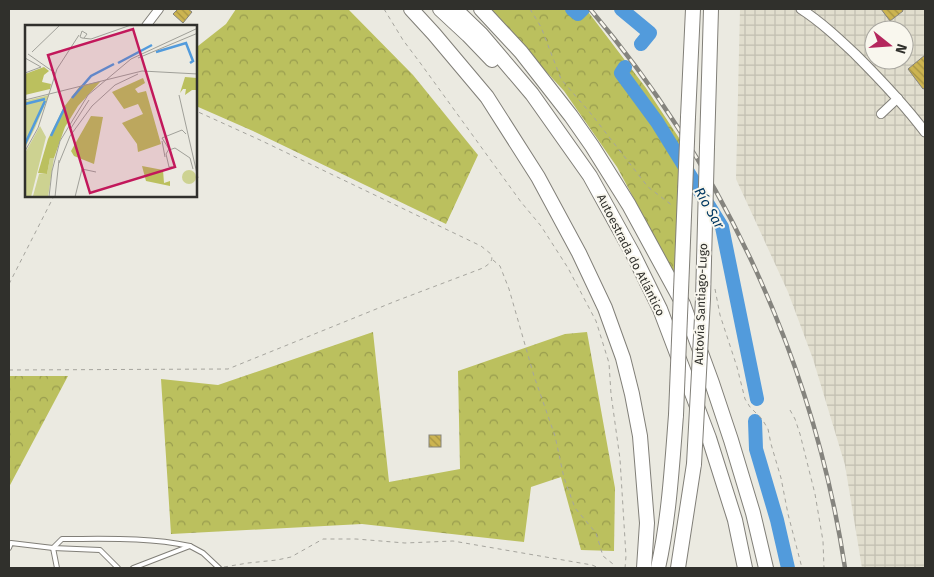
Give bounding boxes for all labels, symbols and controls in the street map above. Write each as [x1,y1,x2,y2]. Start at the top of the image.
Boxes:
north arrow [864,20,914,70]
inset map [25,25,198,198]
text: N [891,42,910,56]
water label: Río Sar [690,184,728,232]
street label: Autoestrada do Atlántico [594,192,668,318]
street label: Autovía Santiago-Lugo [692,243,710,365]

